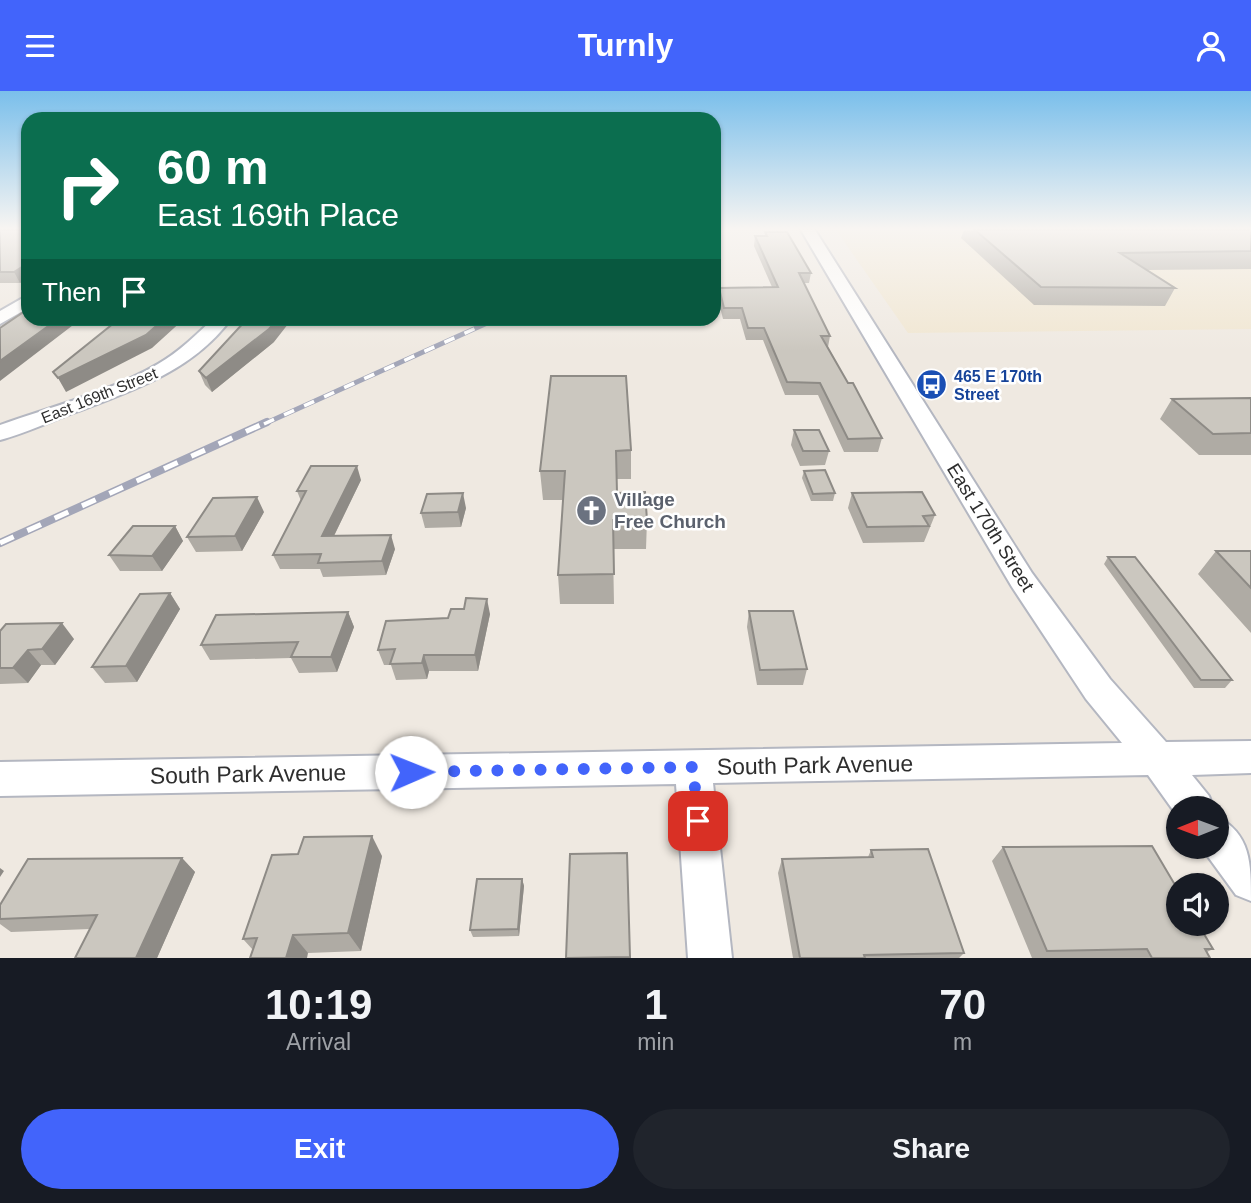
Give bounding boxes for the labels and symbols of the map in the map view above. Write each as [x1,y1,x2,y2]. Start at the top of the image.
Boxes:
street label: East 169th Street [39,364,160,427]
bus stop icon: 465 E 170th Street [914,368,948,402]
place label: 465 E 170th Street [954,368,1042,403]
street label: East 170th Street [943,459,1039,596]
place label: Village Free Church [614,489,726,532]
church icon: Village Free Church [574,493,608,527]
position arrow [374,735,448,809]
street label: South Park Avenue [717,750,913,780]
street label: South Park Avenue [150,759,346,789]
pin [668,791,728,851]
north arrow [1166,796,1228,859]

